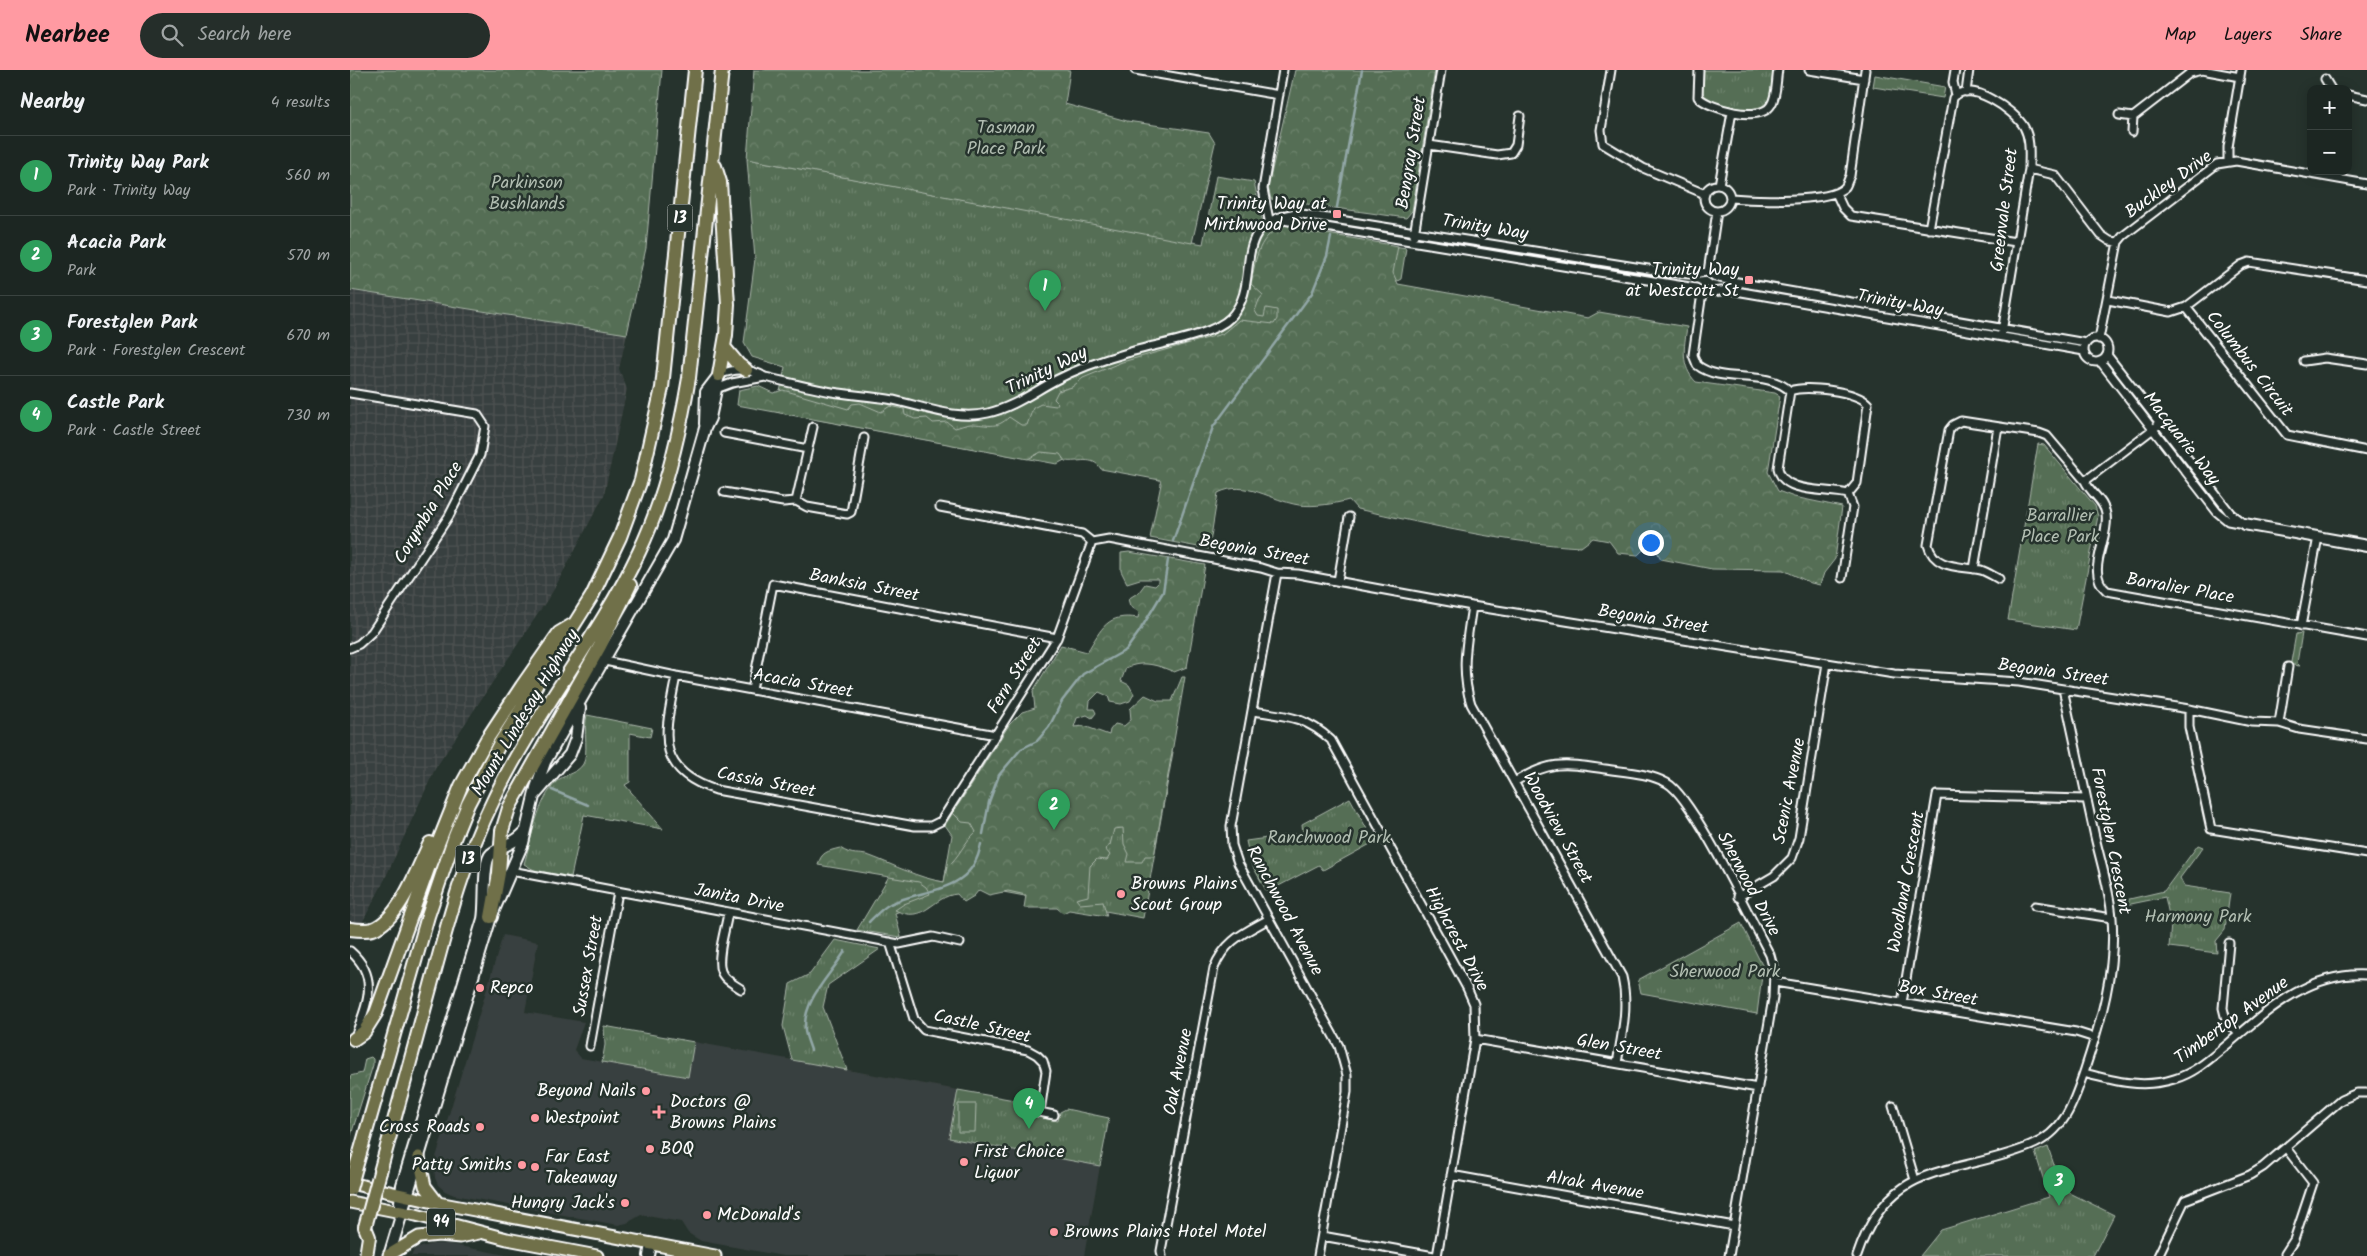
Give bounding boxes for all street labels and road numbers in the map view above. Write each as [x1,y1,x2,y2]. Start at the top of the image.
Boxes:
street label: Bengray Street [1389,94,1435,211]
street label: Buckley Drive [2119,143,2219,227]
street label: Greenvale Street [1983,146,2027,273]
road number: 13 [668,204,692,232]
street label: Trinity Way [1440,207,1531,249]
street label: Trinity Way [1854,282,1946,326]
street label: Columbus Circuit [2198,305,2301,424]
street label: Trinity Way [1001,339,1093,403]
street label: Macquarie Way [2135,386,2227,493]
street label: Corymbia Place [387,456,471,570]
street label: Begonia Street [1197,527,1312,575]
street label: Banksia Street [807,561,922,611]
street label: Barralier Place [2124,565,2236,613]
street label: Begonia Street [1596,597,1711,643]
street label: Mount Lindesay Highway [464,623,588,802]
street label: Fern Street [980,631,1051,720]
street label: Begonia Street [1996,651,2111,695]
street label: Acacia Street [751,661,856,707]
street label: Scenic Avenue [1765,735,1815,847]
street label: Cassia Street [714,759,819,807]
street label: Forestglen Crescent [2082,765,2139,918]
street label: Woodview Street [1514,767,1600,890]
street label: Woodland Crescent [1880,808,1934,955]
street label: Sherwood Drive [1708,826,1788,942]
street label: Ranchwood Avenue [1237,841,1331,981]
road number: 13 [456,846,480,872]
street label: Janita Drive [692,876,786,922]
street label: Highcrest Drive [1416,881,1496,997]
street label: Sussex Street [566,912,612,1019]
street label: Timbertop Avenue [2169,969,2295,1073]
street label: Box Street [1896,973,1981,1015]
street label: Castle Street [930,1002,1035,1053]
street label: Oak Avenue [1156,1026,1202,1118]
street label: Glen Street [1574,1026,1665,1070]
street label: Alrak Avenue [1544,1163,1646,1209]
road number: 94 [427,1208,455,1236]

